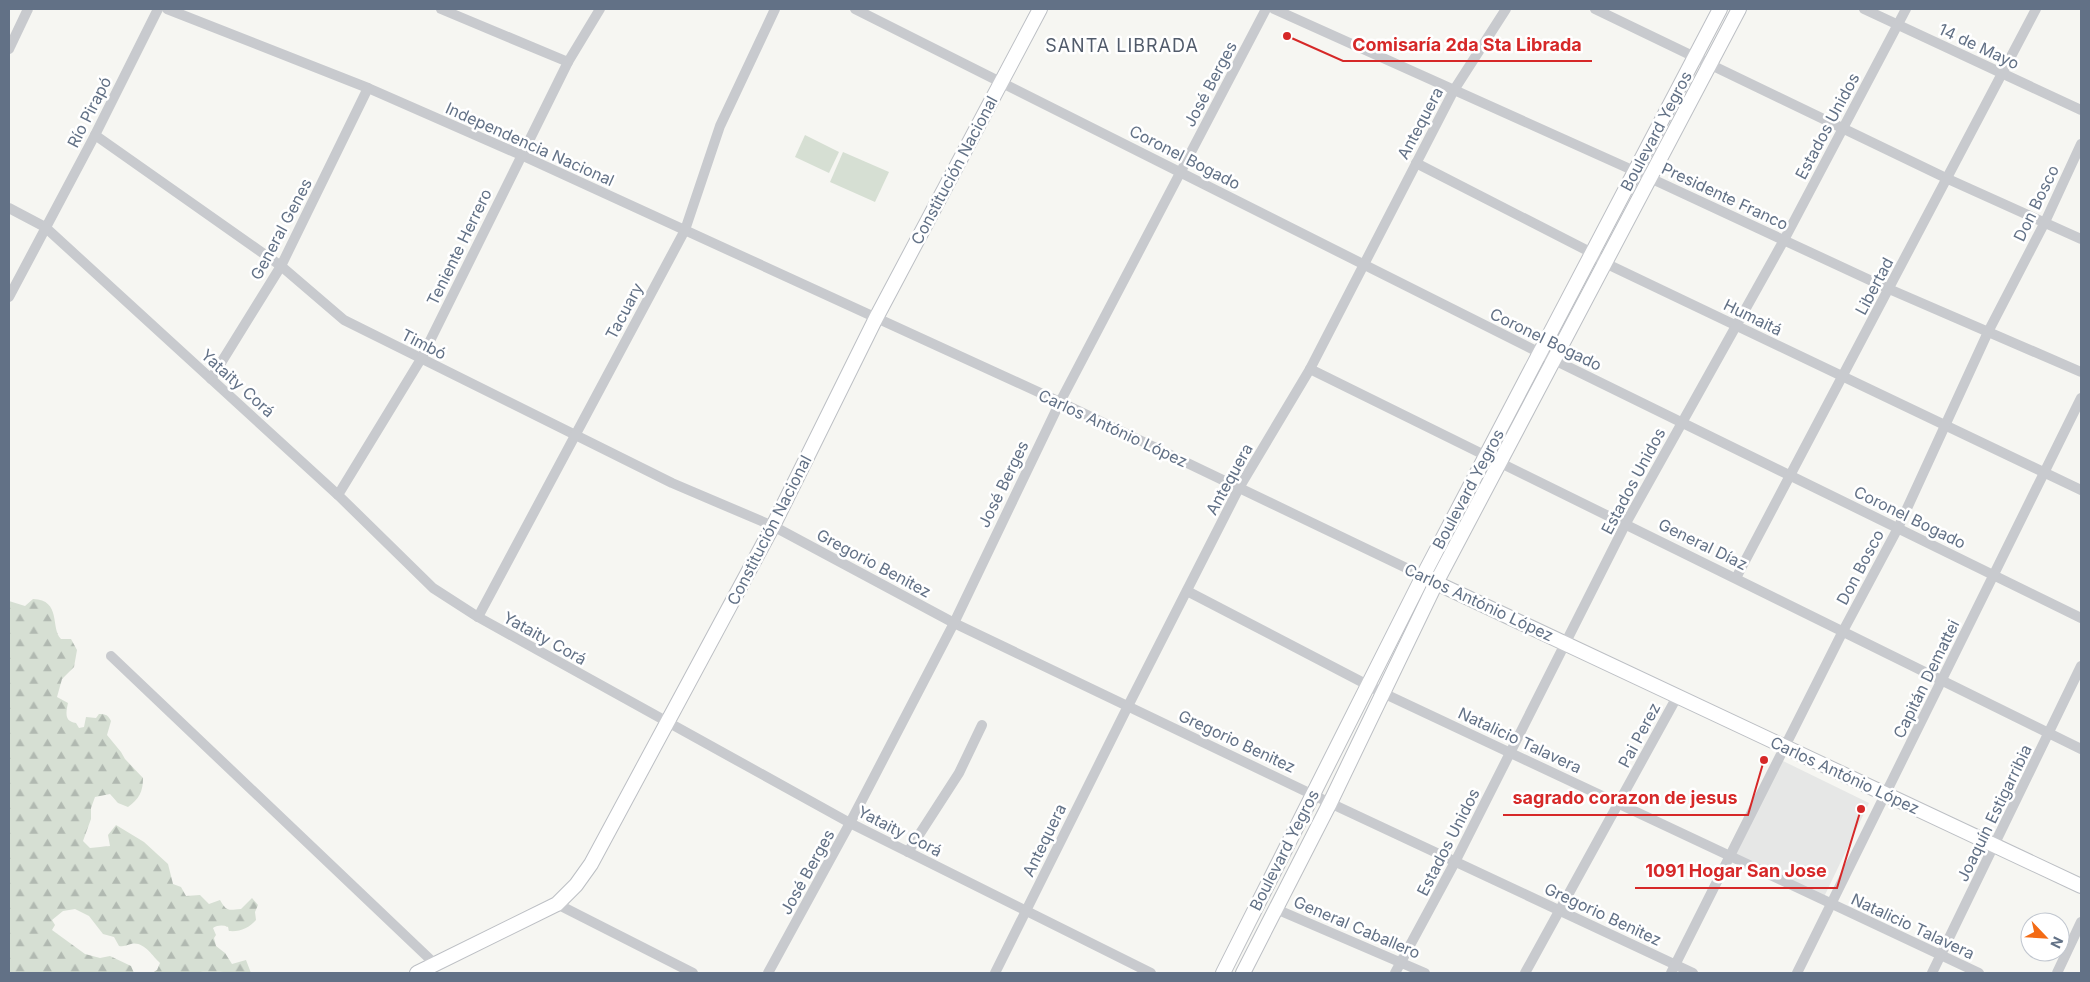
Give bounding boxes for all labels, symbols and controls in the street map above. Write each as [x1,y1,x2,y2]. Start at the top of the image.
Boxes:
street label: 14 de Mayo [1936,19,2022,73]
callout: Comisaría 2da Sta Librada [1343,28,1592,61]
text: Comisaría 2da Sta Librada [1352,34,1582,55]
district label: SANTA LIBRADA [1045,35,1199,56]
street label: José Berges [1179,38,1241,130]
street label: Boulevard Yegros [1616,68,1696,194]
street label: Estados Unidos [1791,69,1863,183]
street label: Río Pirapó [63,73,115,151]
street label: Antequera [1393,84,1447,162]
street label: Constitución Nacional [906,92,1002,248]
street label: Independencia Nacional [443,98,617,190]
street label: Coronel Bogado [1126,120,1244,194]
street label: Presidente Franco [1659,158,1791,234]
street label: Don Bosco [2009,162,2063,244]
street label: General Genes [246,175,316,283]
street label: Teniente Herrero [422,185,496,309]
street label: Libertad [1851,254,1897,318]
street label: Tacuary [601,279,647,343]
street label: Humaitá [1721,294,1785,340]
street label: Coronel Bogado [1487,303,1605,375]
street label: Timbó [398,324,450,364]
street label: Yataity Corá [197,345,279,421]
street label: Carlos António López [1035,385,1191,471]
street label: Estados Unidos [1597,424,1669,538]
street label: Boulevard Yegros [1428,426,1508,552]
street label: José Berges [973,437,1033,531]
street label: Antequera [1201,440,1257,518]
street label: Constitución Nacional [723,452,815,608]
street label: Coronel Bogado [1851,481,1969,553]
street label: General Díaz [1655,514,1751,574]
street label: Gregorio Benitez [813,524,935,602]
street label: Don Bosco [1832,526,1888,608]
street label: Carlos António López [1401,559,1557,645]
street label: Yataity Corá [500,607,590,669]
street label: Capitán Demattei [1889,616,1963,742]
street label: Pai Perez [1614,699,1664,771]
street label: Natalicio Talavera [1455,703,1585,777]
street label: Gregorio Benitez [1175,705,1299,777]
street label: Carlos António López [1767,732,1923,818]
street label: Joaquín Estigarribia [1952,741,2036,885]
callout: sagrado corazon de jesus [1503,782,1748,815]
street label: Estados Unidos [1412,785,1484,899]
street label: Boulevard Yegros [1245,786,1323,914]
text: sagrado corazon de jesus [1512,787,1738,808]
street label: Antequera [1018,800,1070,880]
street label: Yataity Corá [854,801,946,861]
street label: José Berges [775,826,839,918]
callout: 1091 Hogar San Jose [1635,855,1837,888]
text: 1091 Hogar San Jose [1645,860,1827,881]
street label: Gregorio Benitez [1541,878,1665,950]
street label: Natalicio Talavera [1848,889,1978,963]
street label: General Caballero [1291,891,1423,963]
north arrow [2020,912,2070,962]
text: N [2047,934,2067,951]

